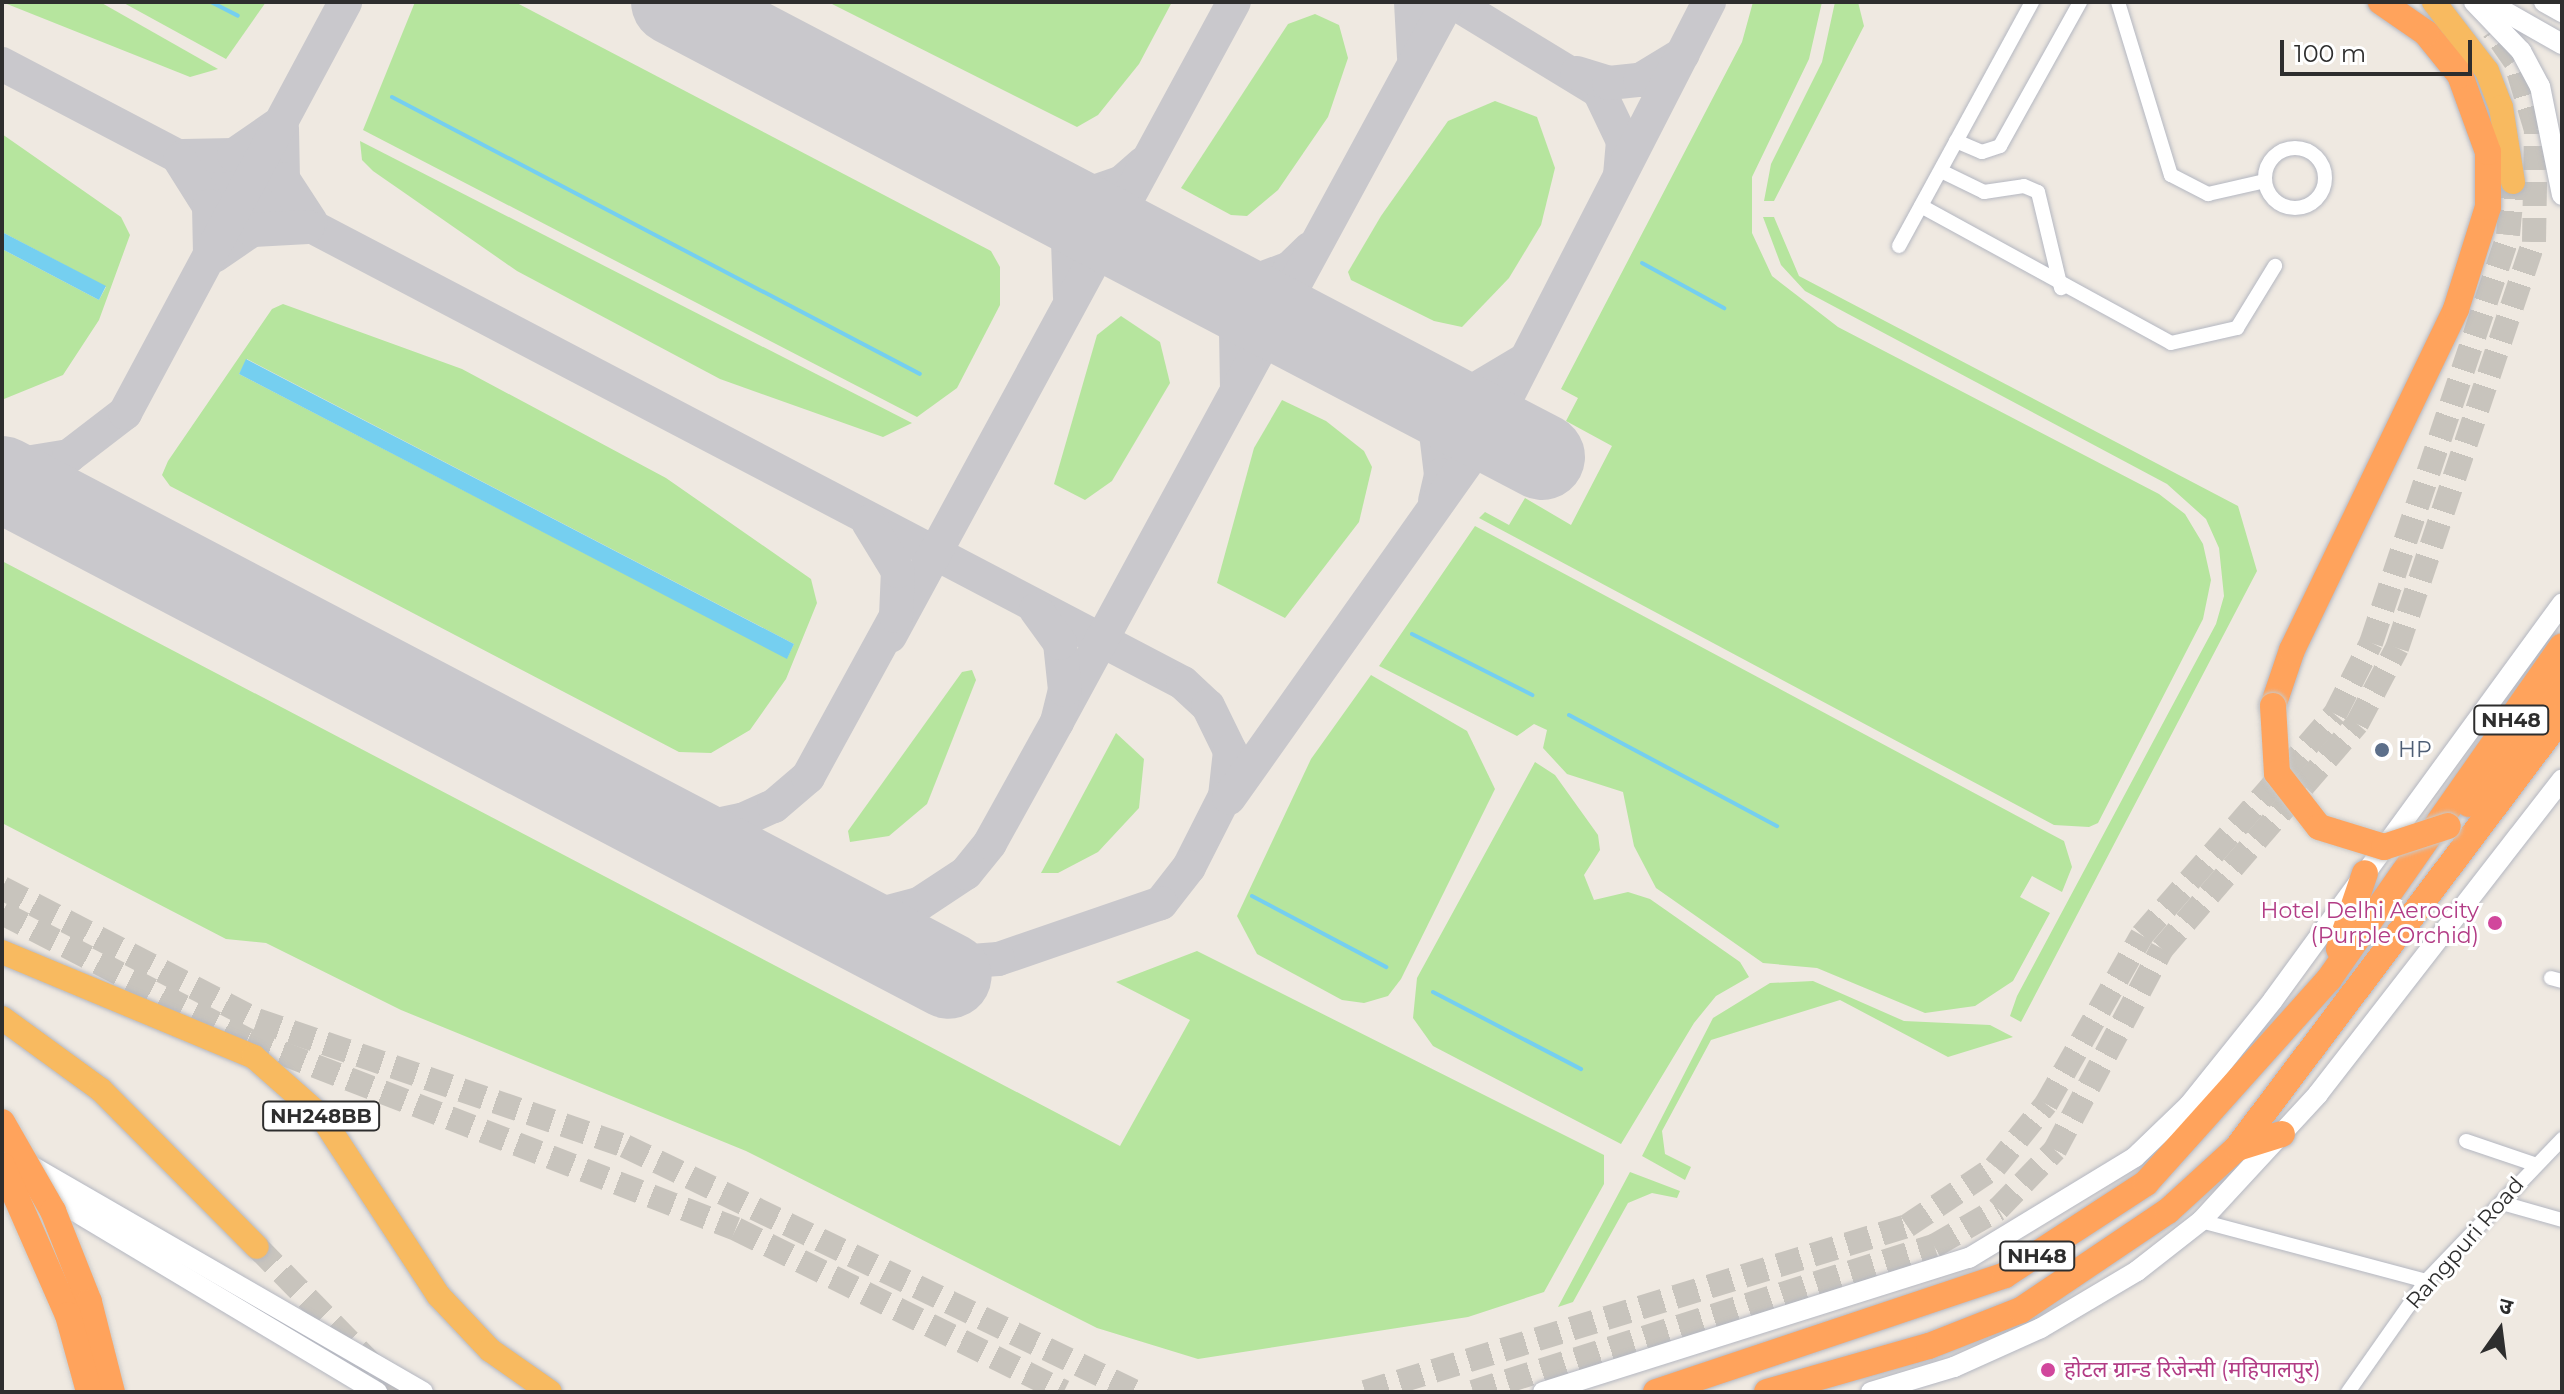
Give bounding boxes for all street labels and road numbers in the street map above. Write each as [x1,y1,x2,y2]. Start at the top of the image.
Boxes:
road number: NH48 [2473,704,2549,736]
road number: NH248BB [261,1100,381,1132]
street label: Rangpuri Road [2400,1172,2530,1314]
road number: NH48 [1999,1240,2075,1272]

